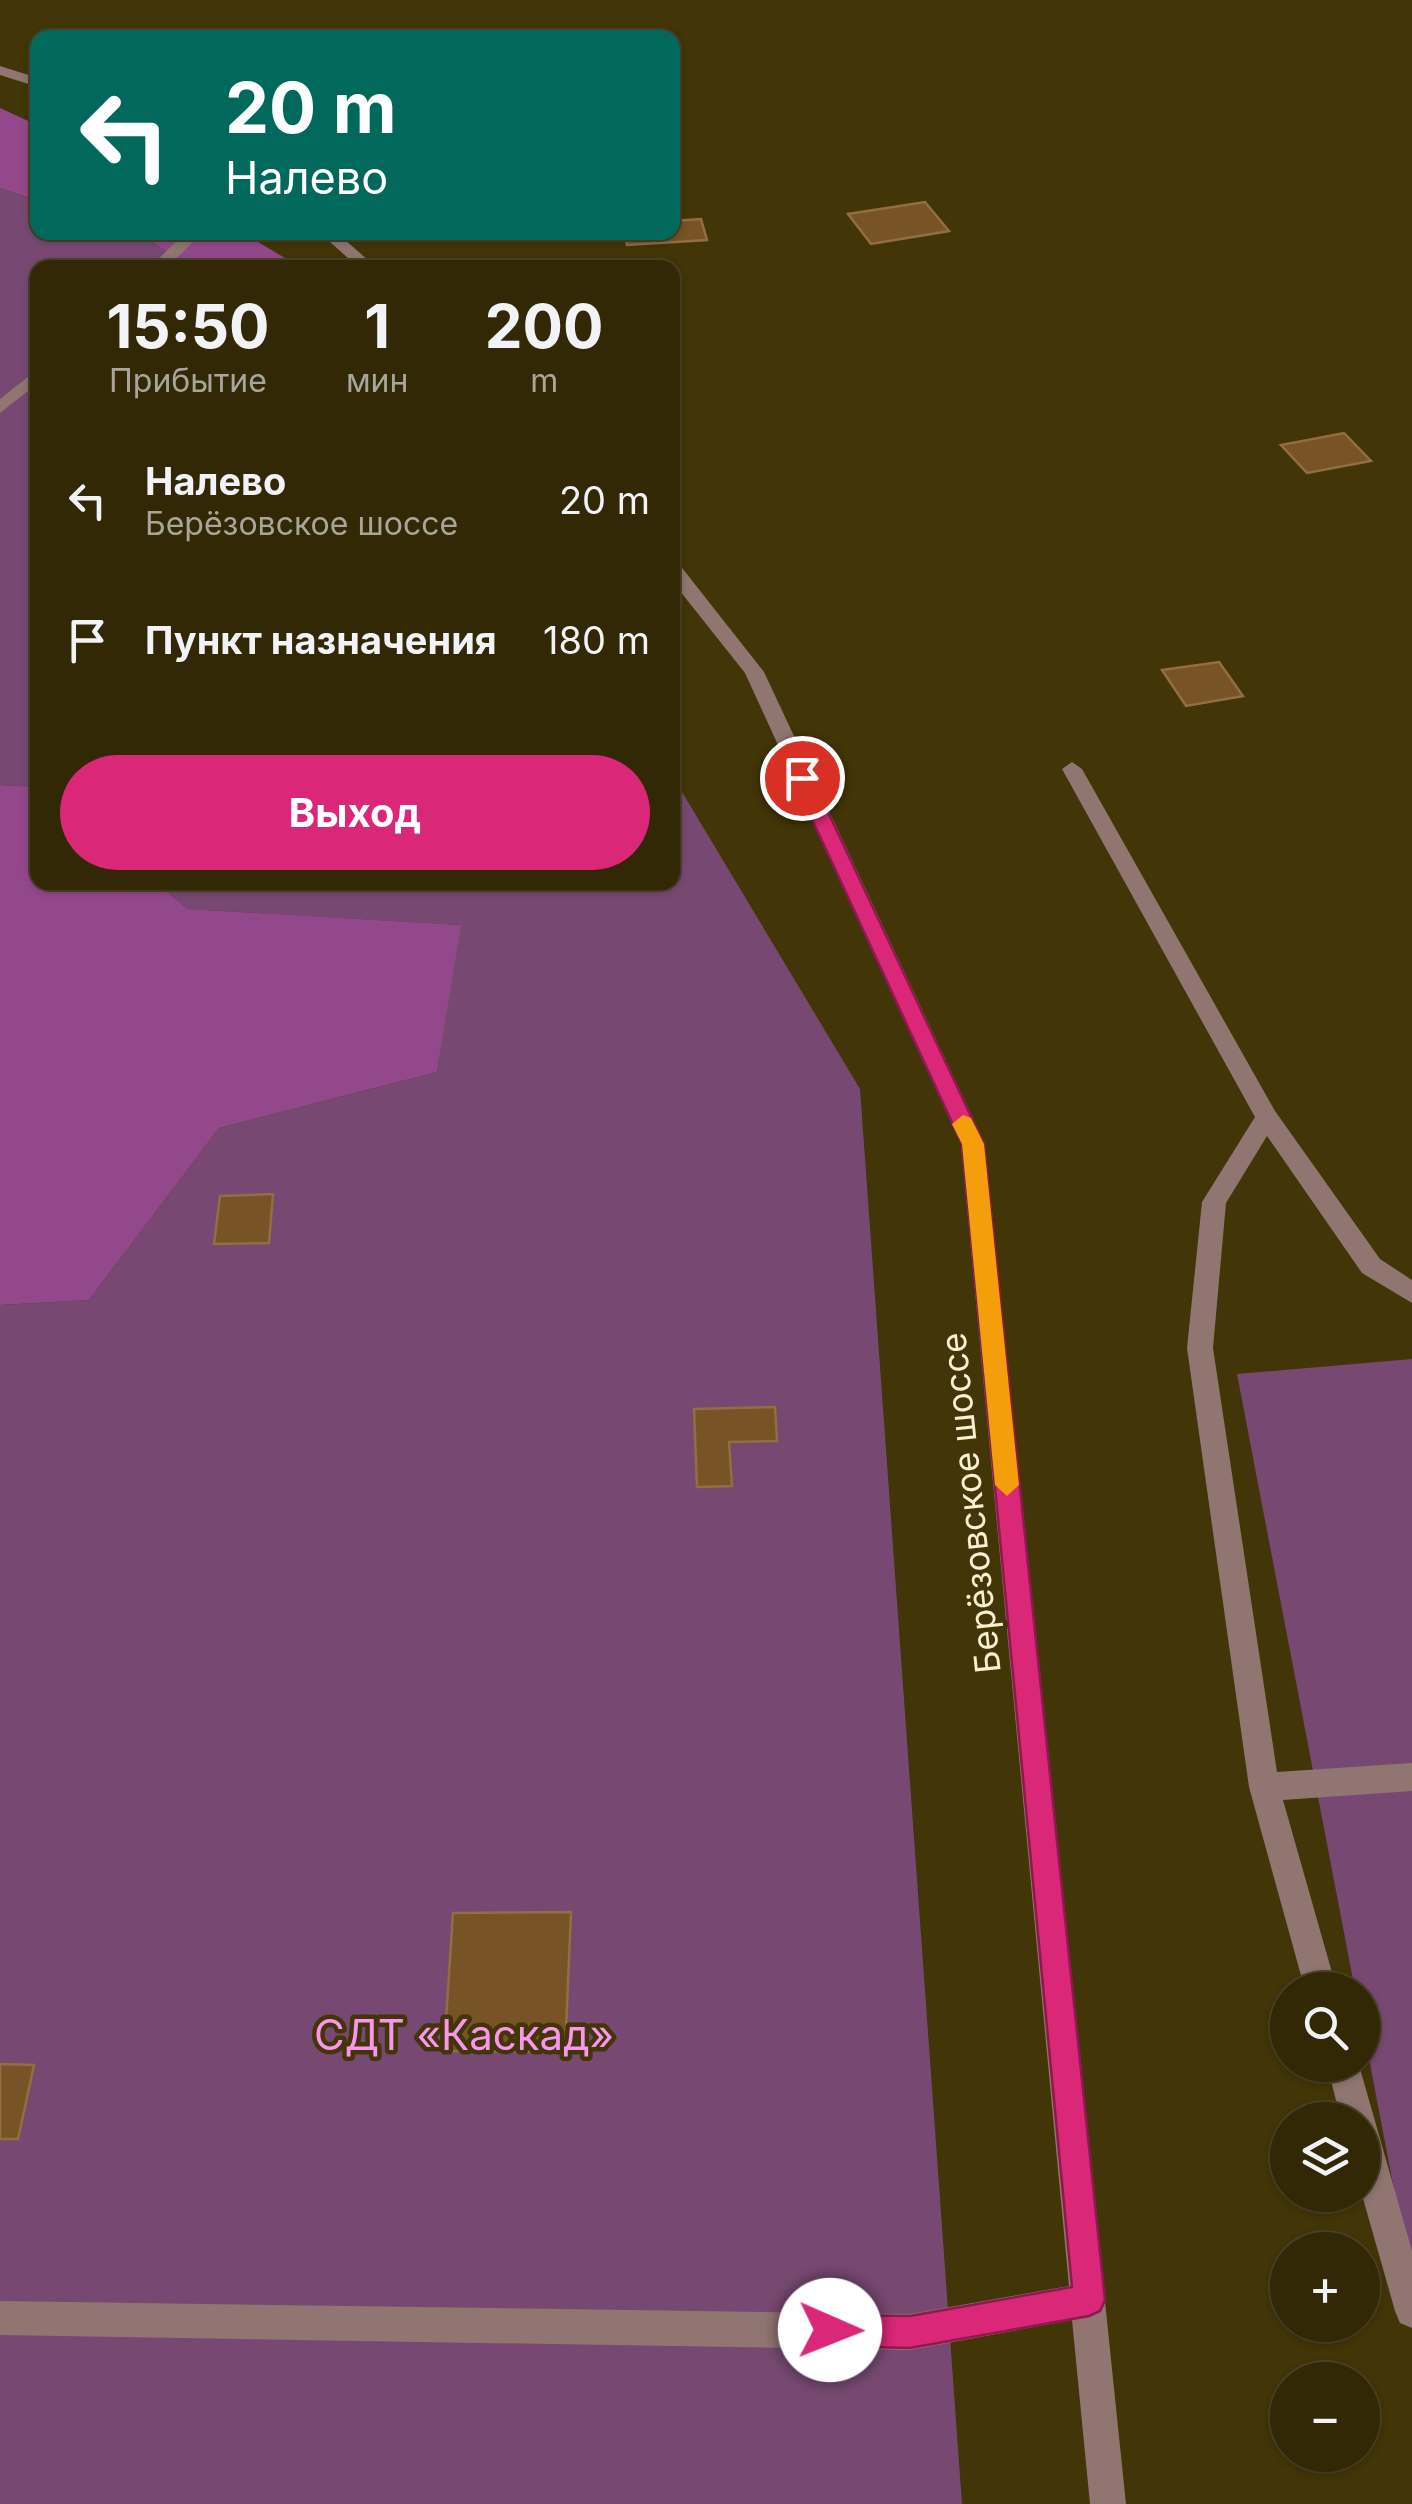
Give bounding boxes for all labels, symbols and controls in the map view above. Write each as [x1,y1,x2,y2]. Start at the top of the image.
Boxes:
text: 20 m [225,65,397,150]
icon: left [60,70,190,200]
text: Налево [225,150,388,205]
text: 15:50 [106,290,270,362]
text: 1 [364,290,390,362]
text: 200 [485,290,604,362]
text: Прибытие [109,361,267,400]
text: мин [346,361,408,400]
text: m [530,361,558,400]
text: Налево [145,458,286,504]
icon: left [60,473,115,528]
text: 20 m [559,477,650,523]
text: Берёзовское шоссе [145,504,458,543]
icon: arrive [60,613,115,668]
text: Пункт назначения [145,617,497,663]
text: 180 m [543,617,650,663]
pin [760,736,845,821]
icon: arrive [775,751,830,806]
button: Выход [60,755,650,870]
street label: Берёзовское шоссе [931,1331,1009,1676]
map controls [1270,1972,1380,2472]
button: search [1270,1972,1380,2082]
park label: СДТ «Каскад» [314,2009,614,2060]
button: layers [1270,2102,1380,2212]
button: + [1270,2232,1380,2342]
position arrow [778,2278,882,2382]
button: − [1270,2362,1380,2472]

